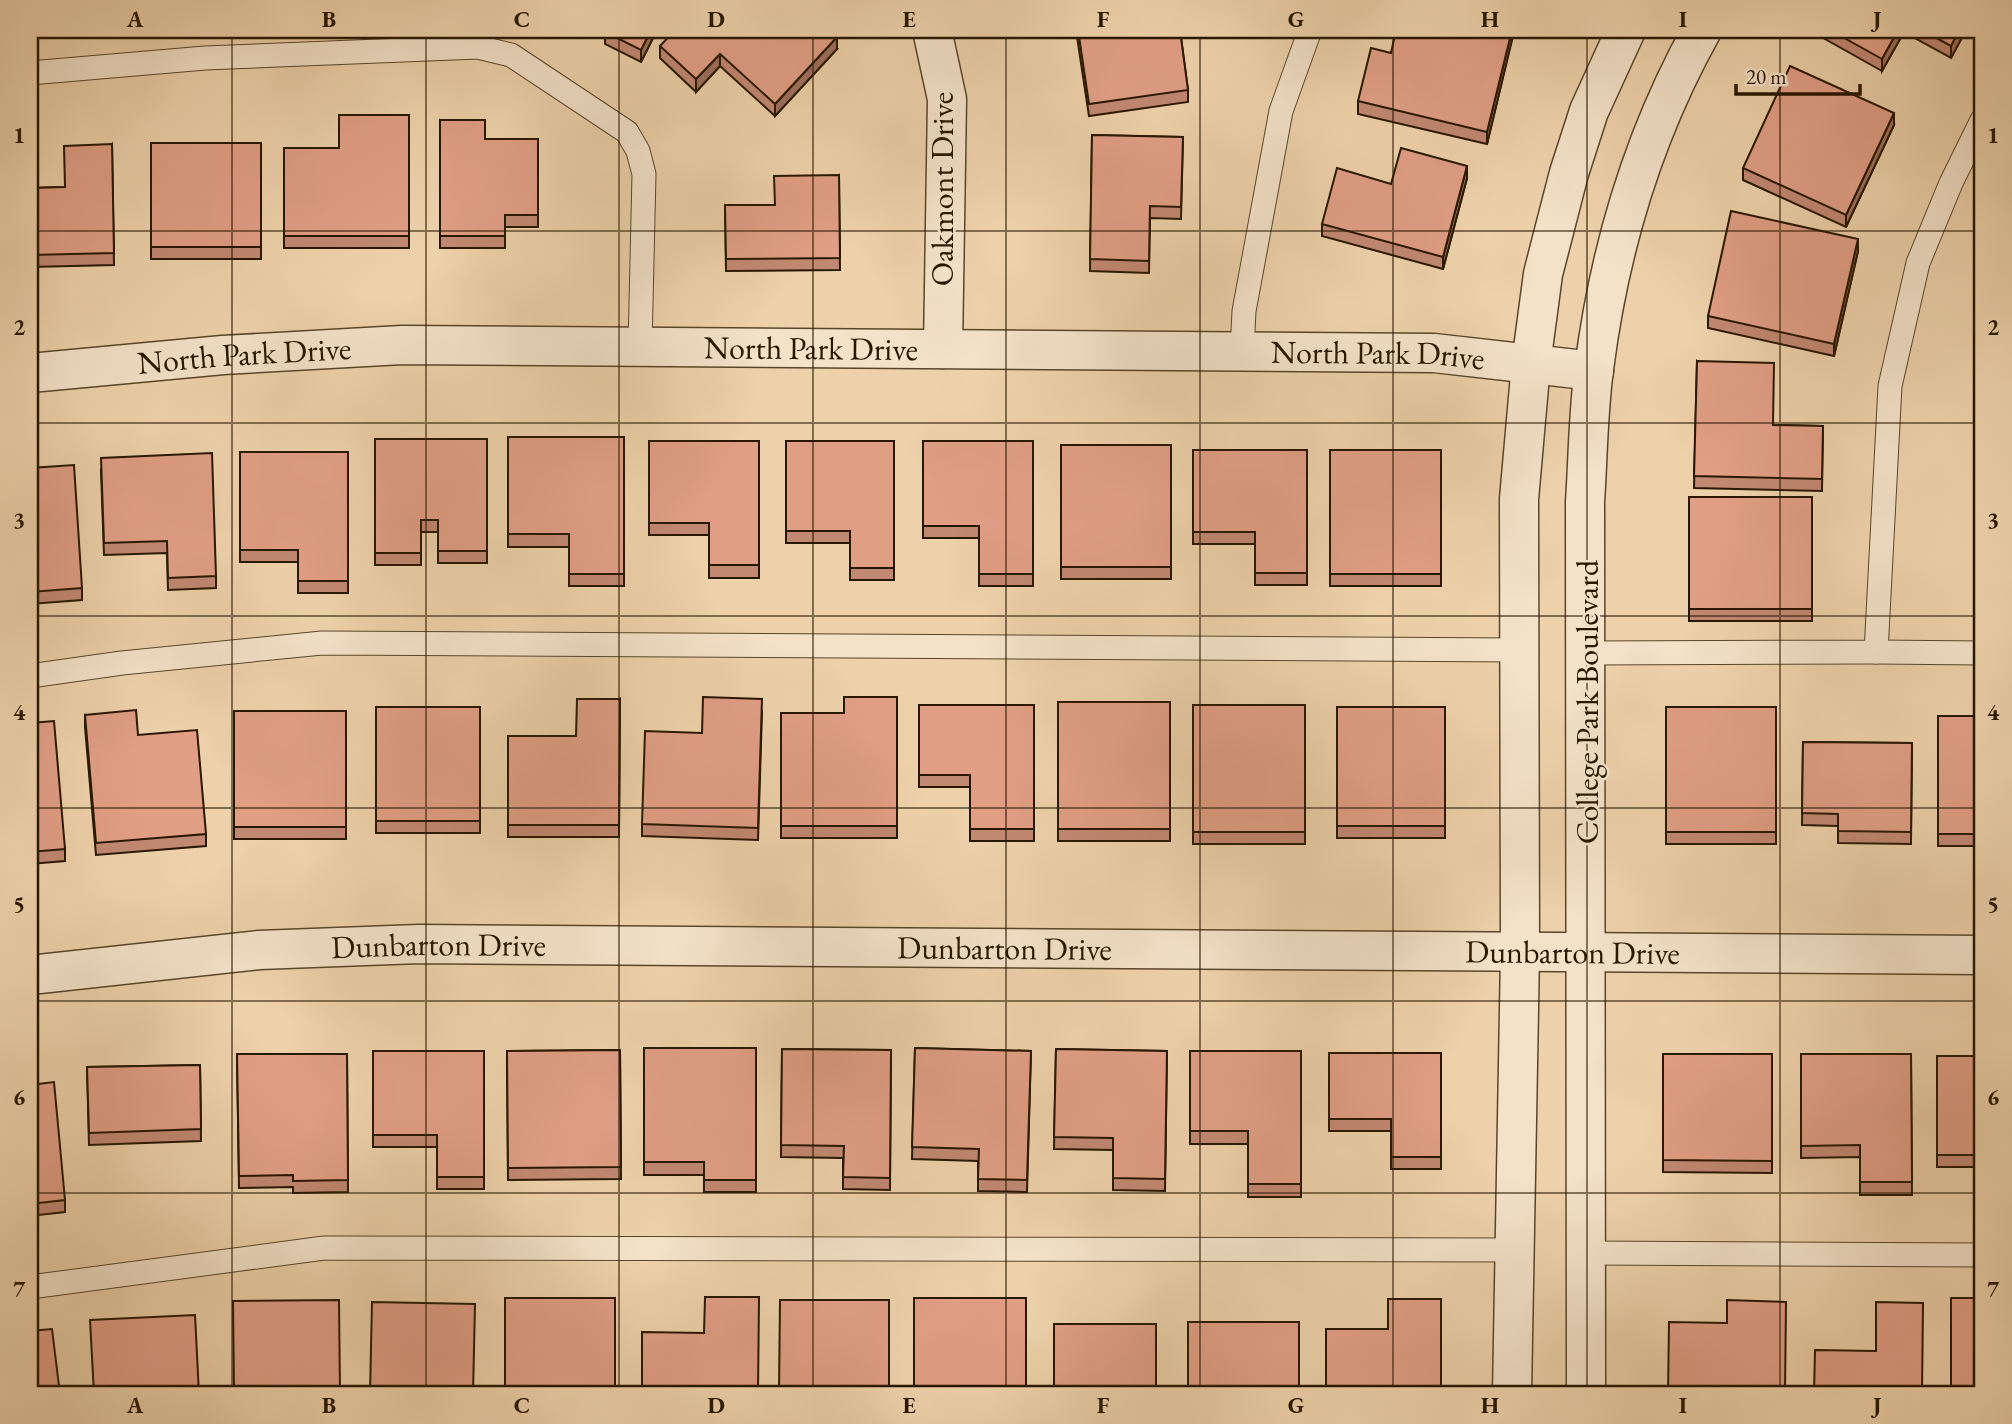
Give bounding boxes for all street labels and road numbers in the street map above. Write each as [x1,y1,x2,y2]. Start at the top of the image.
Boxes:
street label: Oakmont Drive [921,92,963,286]
street label: North Park Drive [704,326,918,370]
street label: North Park Drive [135,327,352,384]
street label: North Park Drive [1271,331,1487,380]
street label: College Park Boulevard [1566,559,1608,844]
street label: Dunbarton Drive [330,923,546,968]
street label: Dunbarton Drive [897,926,1112,970]
street label: Dunbarton Drive [1465,930,1680,974]

